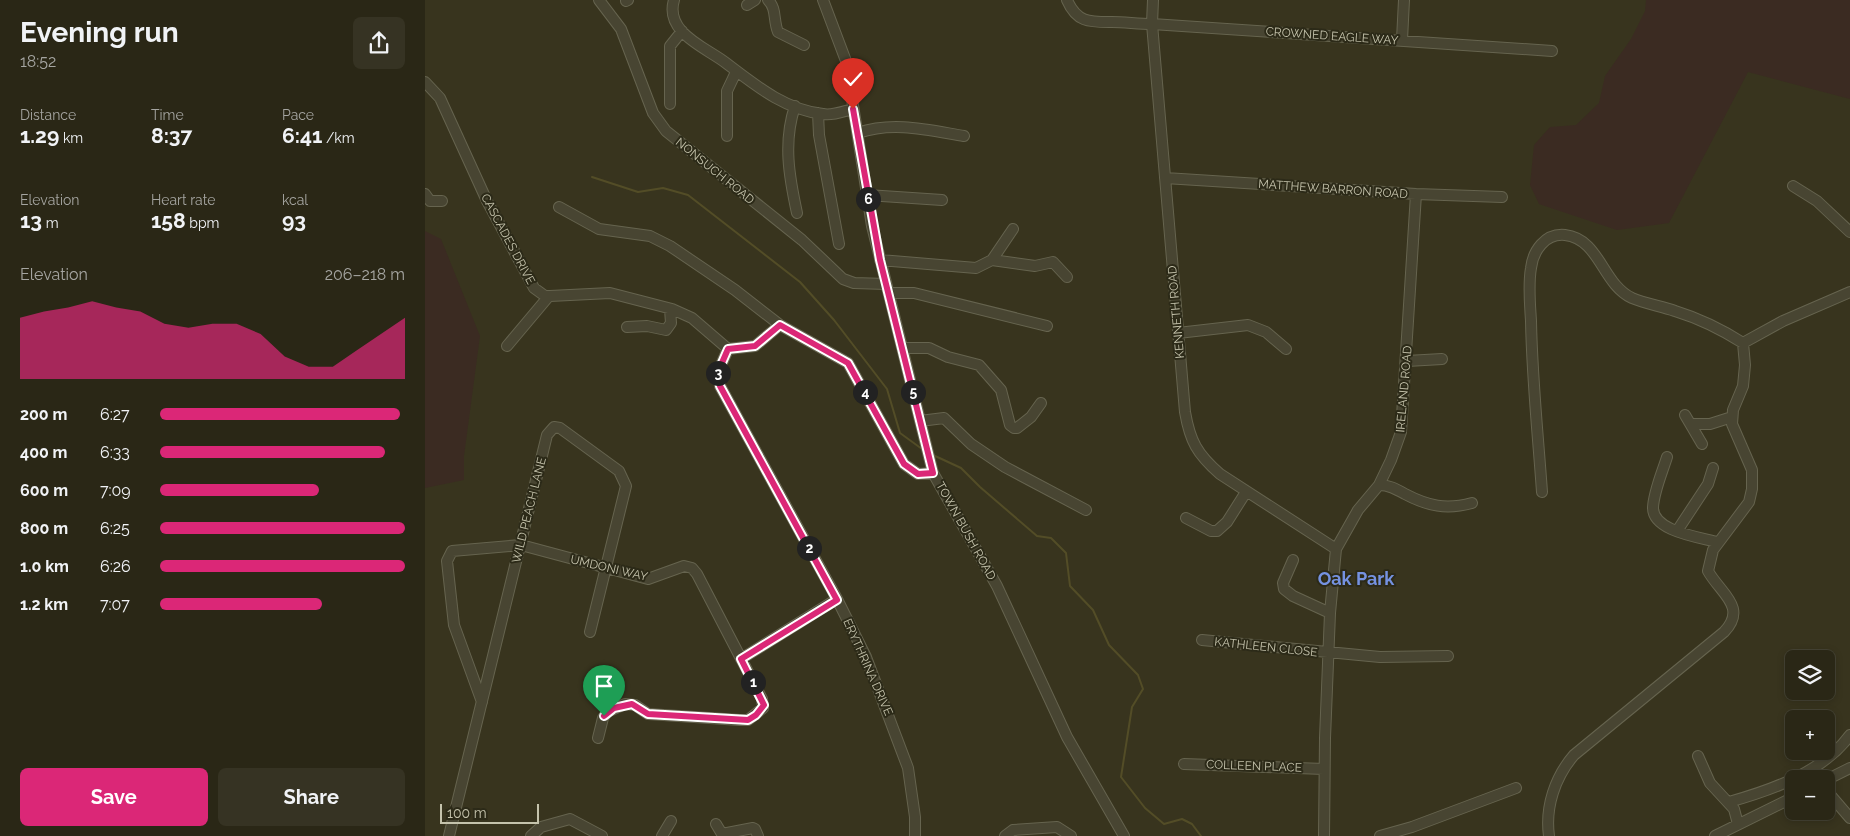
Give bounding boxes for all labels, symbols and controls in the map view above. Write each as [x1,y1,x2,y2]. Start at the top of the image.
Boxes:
text: Evening run [20,16,179,49]
button: share [353,17,405,69]
street label: CROWNED EAGLE WAY [1265,24,1399,48]
text: 18:52 [20,52,56,71]
pin [832,58,874,109]
icon: check [839,65,867,93]
text: Distance [20,107,76,123]
text: Time [151,107,184,123]
text: Pace [282,107,314,123]
text: 1.29 [20,123,59,148]
text: 8:37 [151,123,192,148]
text: 6:41 [282,123,322,148]
text: km [59,130,83,146]
text: /km [322,130,355,146]
street label: NONSUCH ROAD [673,135,758,207]
street label: MATTHEW BARRON ROAD [1258,177,1409,201]
pin: 6 [855,186,881,212]
street label: CASCADES DRIVE [478,191,538,287]
text: 6 [864,191,873,207]
text: Elevation [20,192,79,208]
text: Heart rate [151,192,215,208]
text: kcal [282,192,308,208]
text: 13 [20,208,42,233]
text: 158 [151,208,186,233]
text: 93 [282,208,306,233]
text: m [42,215,59,231]
text: bpm [186,215,219,231]
street label: KENNETH ROAD [1165,264,1187,359]
text: Elevation [20,265,88,284]
text: 206–218 m [325,265,405,284]
street label: IRELAND ROAD [1393,344,1415,433]
pin: 3 [705,360,731,386]
text: 3 [715,365,722,381]
pin: 4 [853,380,877,404]
pin: 5 [901,380,925,404]
text: 4 [862,384,870,400]
text: 5 [910,384,917,400]
text: 200 m [20,405,67,424]
text: 6:27 [100,405,130,424]
text: 400 m [20,443,68,462]
text: 6:33 [100,443,130,462]
street label: WILD PEACH LANE [509,456,549,564]
street label: TOWN BUSH ROAD [933,479,999,583]
text: 600 m [20,481,68,500]
text: 7:09 [100,481,131,500]
text: 800 m [20,519,68,538]
text: 6:25 [100,519,130,538]
pin: 2 [797,536,821,560]
text: 2 [806,540,813,556]
street label: UMDONI WAY [569,552,649,584]
text: 1.0 km [20,557,69,576]
text: 6:26 [100,557,131,576]
district label: Oak Park [1318,568,1395,589]
text: 1.2 km [20,595,68,614]
text: 7:07 [100,595,130,614]
street label: ERYTHRINA DRIVE [840,616,896,718]
street label: KATHLEEN CLOSE [1214,635,1318,659]
map controls [1785,650,1835,820]
button: layers [1785,650,1835,700]
pin [583,665,625,716]
pin: 1 [741,670,765,694]
icon: arrive [590,672,618,700]
text: 1 [750,674,757,690]
button: + [1785,710,1835,760]
street label: COLLEEN PLACE [1206,757,1302,775]
button: Save [20,768,208,826]
button: Share [218,768,405,826]
button: − [1785,770,1835,820]
scale bar [440,801,539,824]
text: 100 m [447,805,487,821]

